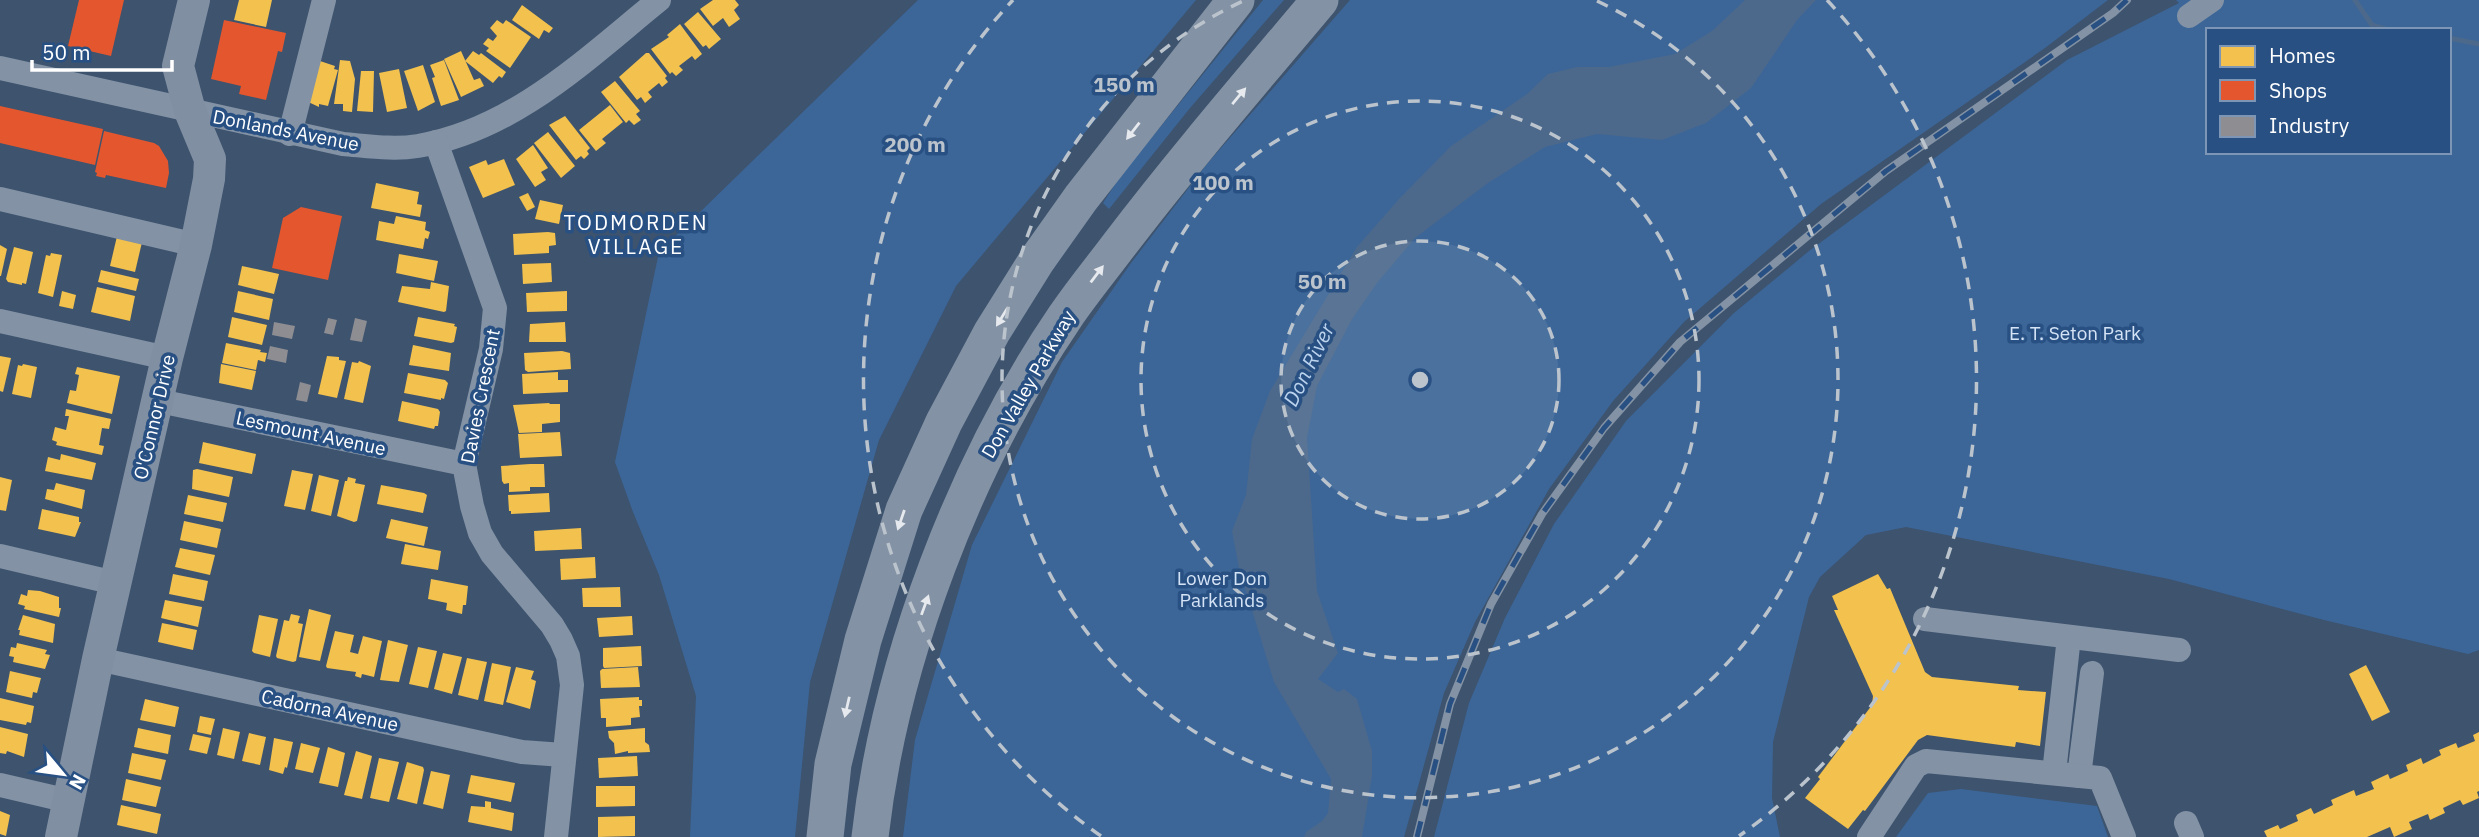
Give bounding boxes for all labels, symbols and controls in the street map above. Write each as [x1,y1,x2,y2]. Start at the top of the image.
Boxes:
scale bar [32,28,172,72]
legend [2206,28,2451,154]
text: 50 m [42,38,91,66]
text: Homes [2269,41,2336,69]
text: 150 m [1093,70,1155,98]
text: Shops [2269,76,2327,104]
one-way arrow [1231,88,1246,105]
street label: Donlands Avenue [211,104,361,156]
text: Industry [2269,111,2350,139]
one-way arrow [1125,121,1140,139]
text: 200 m [884,130,946,158]
text: 100 m [1192,168,1254,196]
district label: TODMORDEN VILLAGE [563,208,709,260]
one-way arrow [1090,266,1105,284]
text: 50 m [1298,267,1346,295]
street label: Don Valley Parkway [976,305,1080,462]
one-way arrow [996,307,1008,326]
water label: Don River [1276,317,1341,411]
park label: E. T. Seton Park [2009,321,2141,345]
street label: Davies Crescent [455,327,505,465]
street label: O'Connor Drive [128,352,180,482]
centre of rings [1408,368,1432,392]
street label: Lesmount Avenue [234,405,388,461]
one-way arrow [895,510,906,531]
park label: Lower Don Parklands [1177,566,1267,612]
one-way arrow [920,594,931,615]
street label: Cadorna Avenue [259,684,401,736]
one-way arrow [841,696,852,718]
north arrow [28,739,98,809]
text: N [64,770,92,794]

